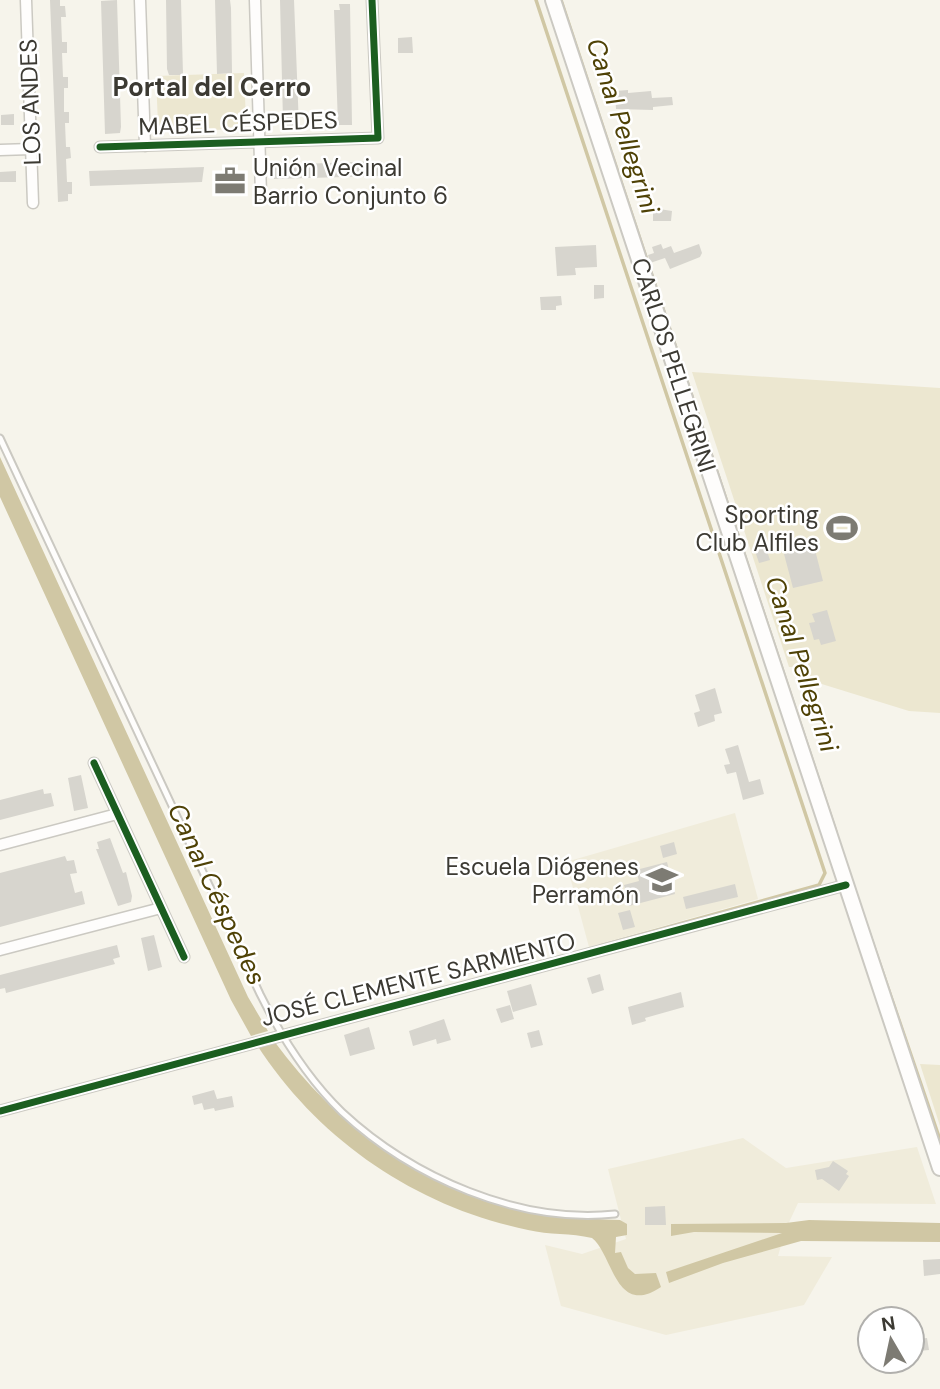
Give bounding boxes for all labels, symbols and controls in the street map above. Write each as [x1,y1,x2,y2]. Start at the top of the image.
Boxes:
water label: Canal Pellegrini [579,34,668,219]
street label: LOS ANDES [12,38,48,166]
district label: Portal del Cerro [113,70,311,104]
street label: MABEL CÉSPEDES [138,104,338,142]
place label: Unión Vecinal Barrio Conjunto 6 [253,152,448,211]
office icon: Unión Vecinal Barrio Conjunto 6 [213,164,247,198]
street label: CARLOS PELLEGRINI [625,254,723,476]
place label: Sporting Club Alfiles [695,499,819,558]
sports icon: Sporting Club Alfiles [825,511,859,545]
water label: Canal Pellegrini [758,572,847,757]
water label: Canal Céspedes [160,797,274,991]
place label: Escuela Diógenes Perramón [445,851,639,910]
school or university icon: Escuela Diógenes Perramón [645,863,679,897]
street label: JOSÉ CLEMENTE SARMIENTO [258,925,578,1033]
north arrow [856,1305,926,1375]
text: N [880,1310,897,1337]

